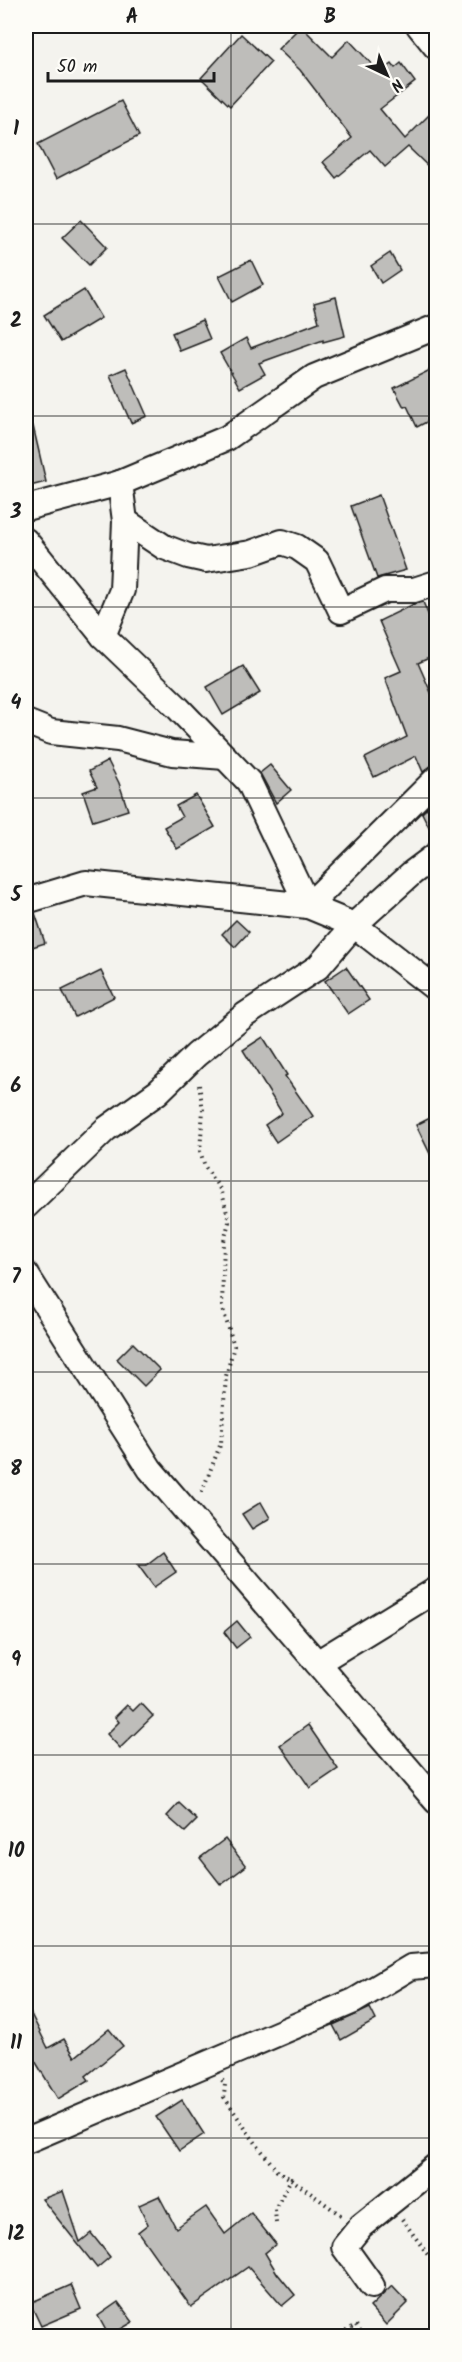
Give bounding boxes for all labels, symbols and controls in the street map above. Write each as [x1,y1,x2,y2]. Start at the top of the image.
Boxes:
text: A [126,2,138,34]
text: B [324,2,336,34]
scale bar [48,45,214,83]
north arrow [357,45,417,105]
text: 50 m [57,53,97,82]
text: N [384,72,409,97]
text: 1 [13,114,19,146]
text: 2 [10,306,22,338]
text: 3 [10,497,22,529]
text: 4 [11,688,22,720]
text: 5 [10,880,23,912]
text: 6 [11,1071,22,1103]
text: 7 [11,1262,21,1294]
text: 8 [10,1454,22,1486]
text: 9 [11,1645,21,1677]
text: 10 [8,1836,25,1868]
text: 11 [10,2028,22,2060]
text: 12 [7,2219,25,2251]

